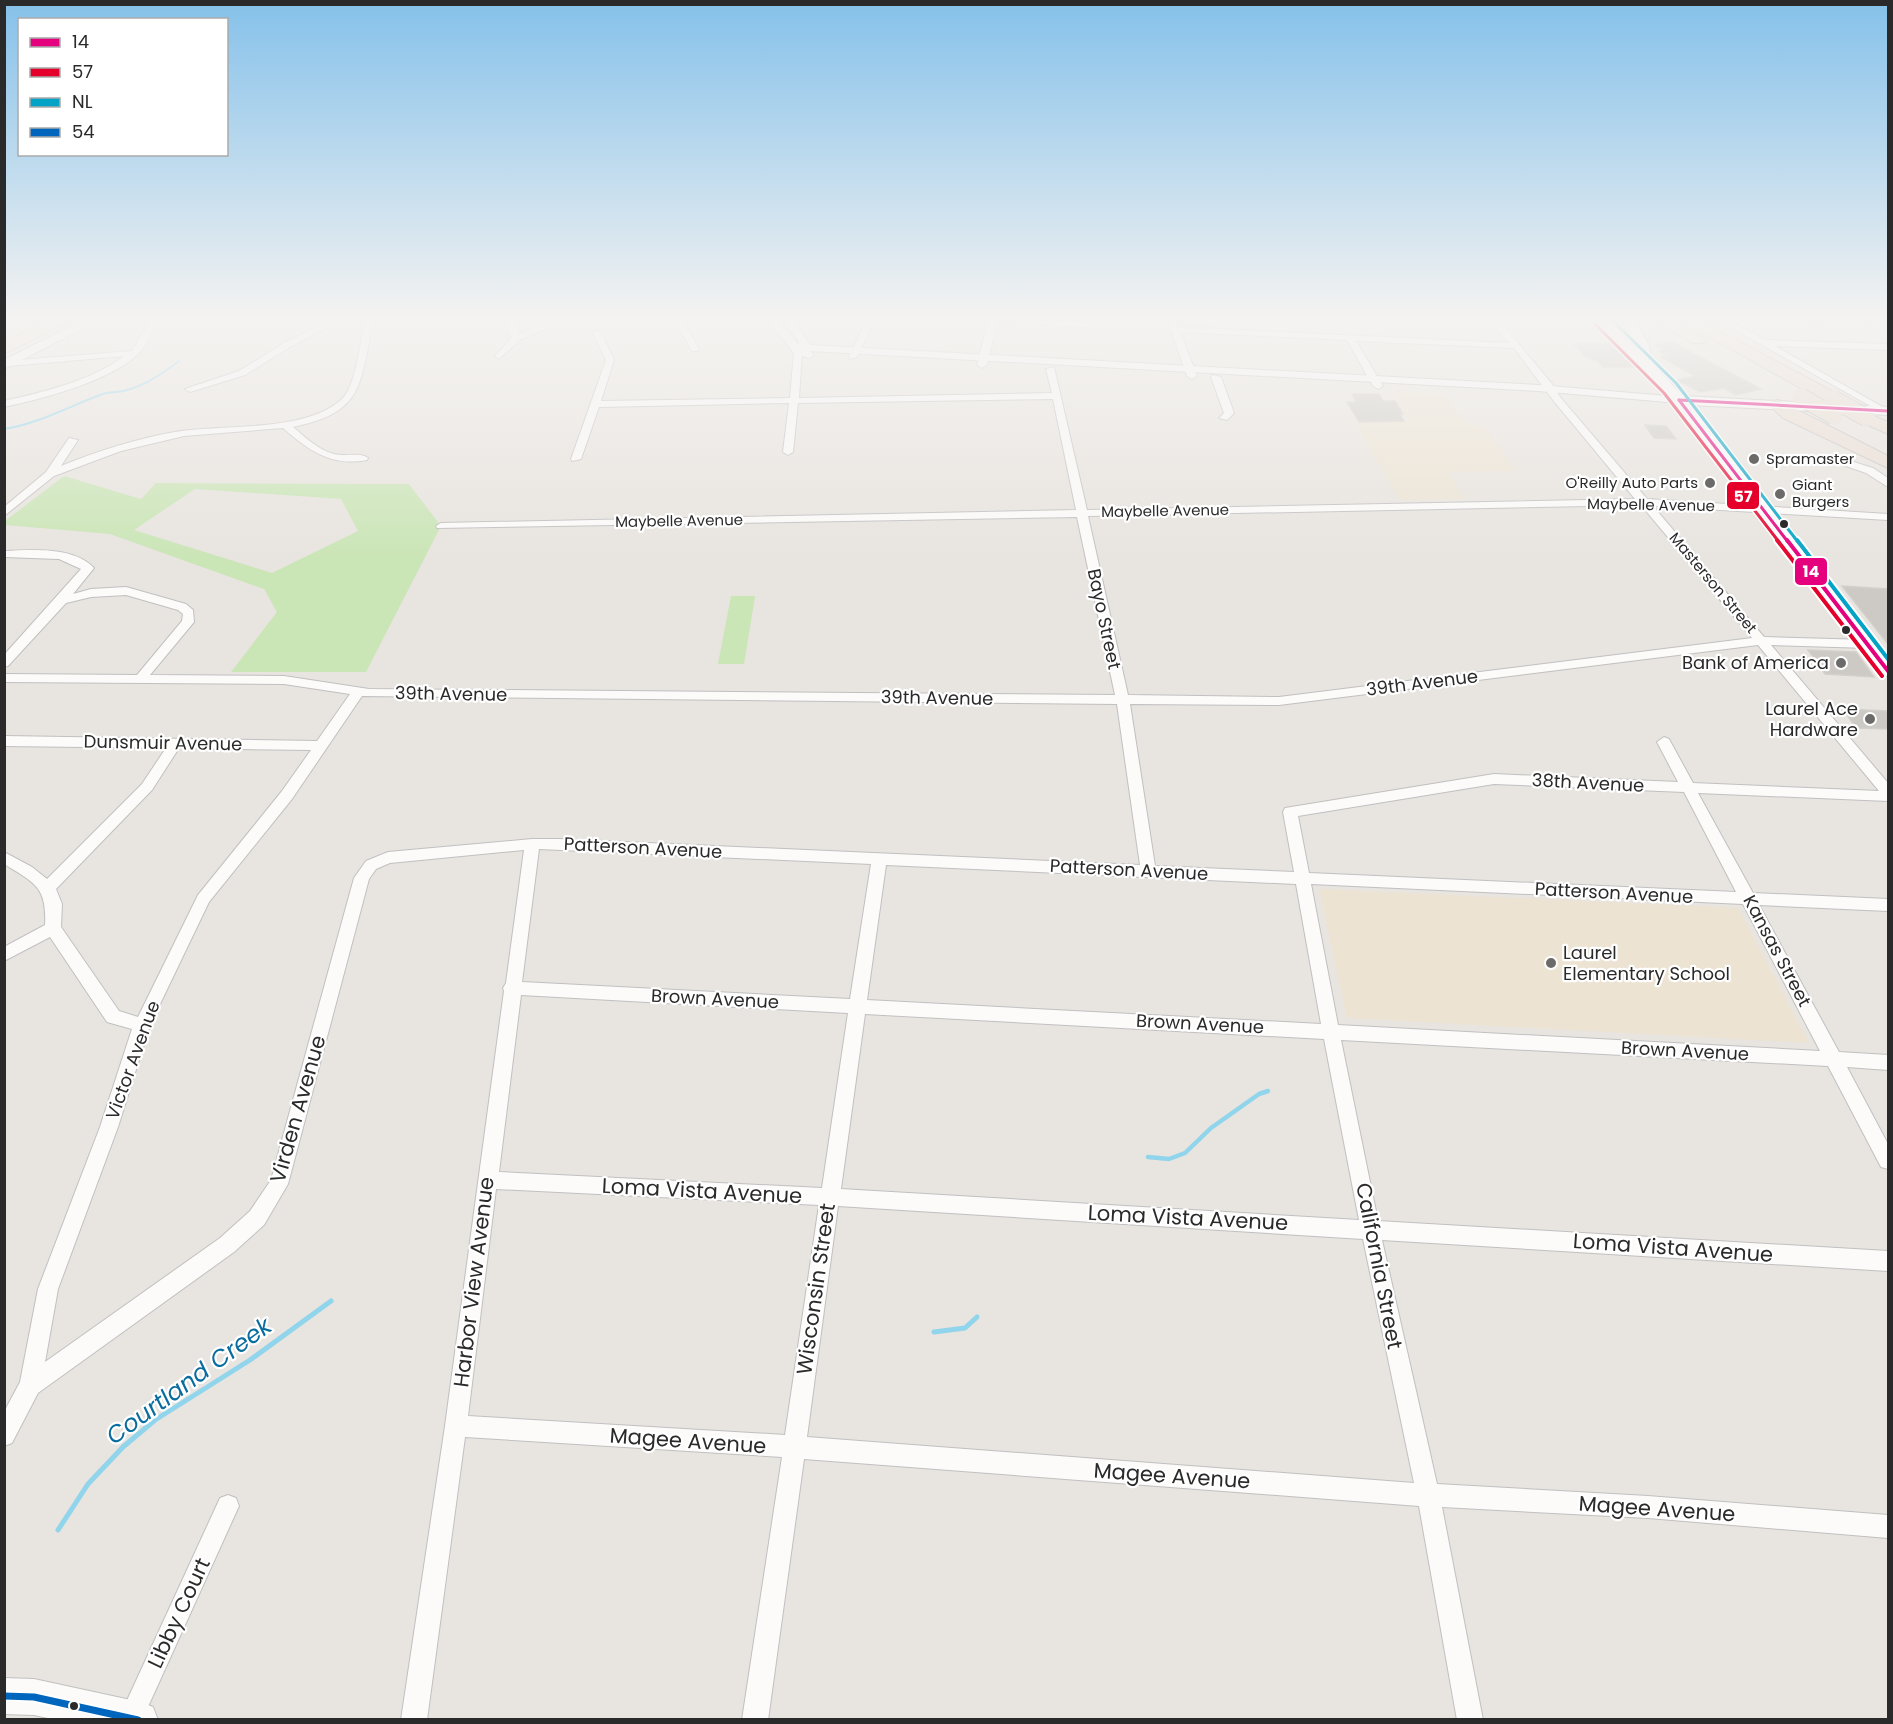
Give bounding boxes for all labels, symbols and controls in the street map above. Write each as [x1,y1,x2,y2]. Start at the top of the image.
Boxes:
legend [18,18,228,156]
text: 14 [72,29,89,54]
text: 57 [72,59,93,84]
text: NL [72,89,93,114]
text: 54 [72,119,95,144]
place label: Spramaster [1766,448,1855,469]
marker: Spramaster [1747,452,1761,466]
place label: O'Reilly Auto Parts [1565,472,1698,493]
place label: Giant Burgers [1792,474,1849,512]
marker: O'Reilly Auto Parts [1703,476,1717,490]
line badge: 57 [1726,481,1760,510]
text: 57 [1734,485,1753,508]
marker: Giant Burgers [1773,487,1787,501]
street label: Maybelle Avenue [1587,493,1715,516]
street label: Maybelle Avenue [1101,499,1229,522]
street label: Maybelle Avenue [615,509,743,532]
unlabelled marker [1778,518,1790,530]
street label: Masterson Street [1665,528,1762,638]
line badge: 14 [1794,557,1828,586]
text: 14 [1803,560,1820,583]
street label: Bayo Street [1082,566,1127,672]
unlabelled marker [1840,624,1852,636]
place label: Bank of America [1682,650,1829,675]
marker: Bank of America [1834,656,1848,670]
street label: 39th Avenue [1365,663,1479,702]
street label: 39th Avenue [395,680,507,707]
street label: 39th Avenue [881,684,993,711]
place label: Laurel Ace Hardware [1765,696,1858,742]
marker: Laurel Ace Hardware [1863,712,1877,726]
street label: Dunsmuir Avenue [83,729,243,756]
street label: 38th Avenue [1531,767,1645,798]
street label: Patterson Avenue [563,831,723,864]
street label: Patterson Avenue [1049,853,1209,886]
street label: Patterson Avenue [1534,876,1694,909]
street label: Kansas Street [1738,891,1817,1011]
place label: Laurel Elementary School [1563,940,1730,986]
marker: Laurel Elementary School [1544,956,1558,970]
street label: Brown Avenue [650,983,780,1014]
street label: Victor Avenue [99,997,166,1123]
street label: Brown Avenue [1135,1008,1265,1039]
street label: Virden Avenue [263,1032,332,1186]
street label: Brown Avenue [1620,1035,1750,1066]
street label: Loma Vista Avenue [601,1171,803,1210]
street label: Harbor View Avenue [446,1175,501,1389]
street label: California Street [1349,1180,1410,1352]
street label: Loma Vista Avenue [1087,1198,1289,1237]
street label: Wisconsin Street [789,1201,842,1377]
street label: Loma Vista Avenue [1572,1226,1774,1269]
water label: Courtland Creek [99,1308,280,1452]
street label: Magee Avenue [609,1421,767,1460]
street label: Magee Avenue [1093,1456,1251,1495]
street label: Magee Avenue [1578,1489,1736,1528]
street label: Libby Court [140,1553,217,1673]
unlabelled marker [68,1700,80,1712]

